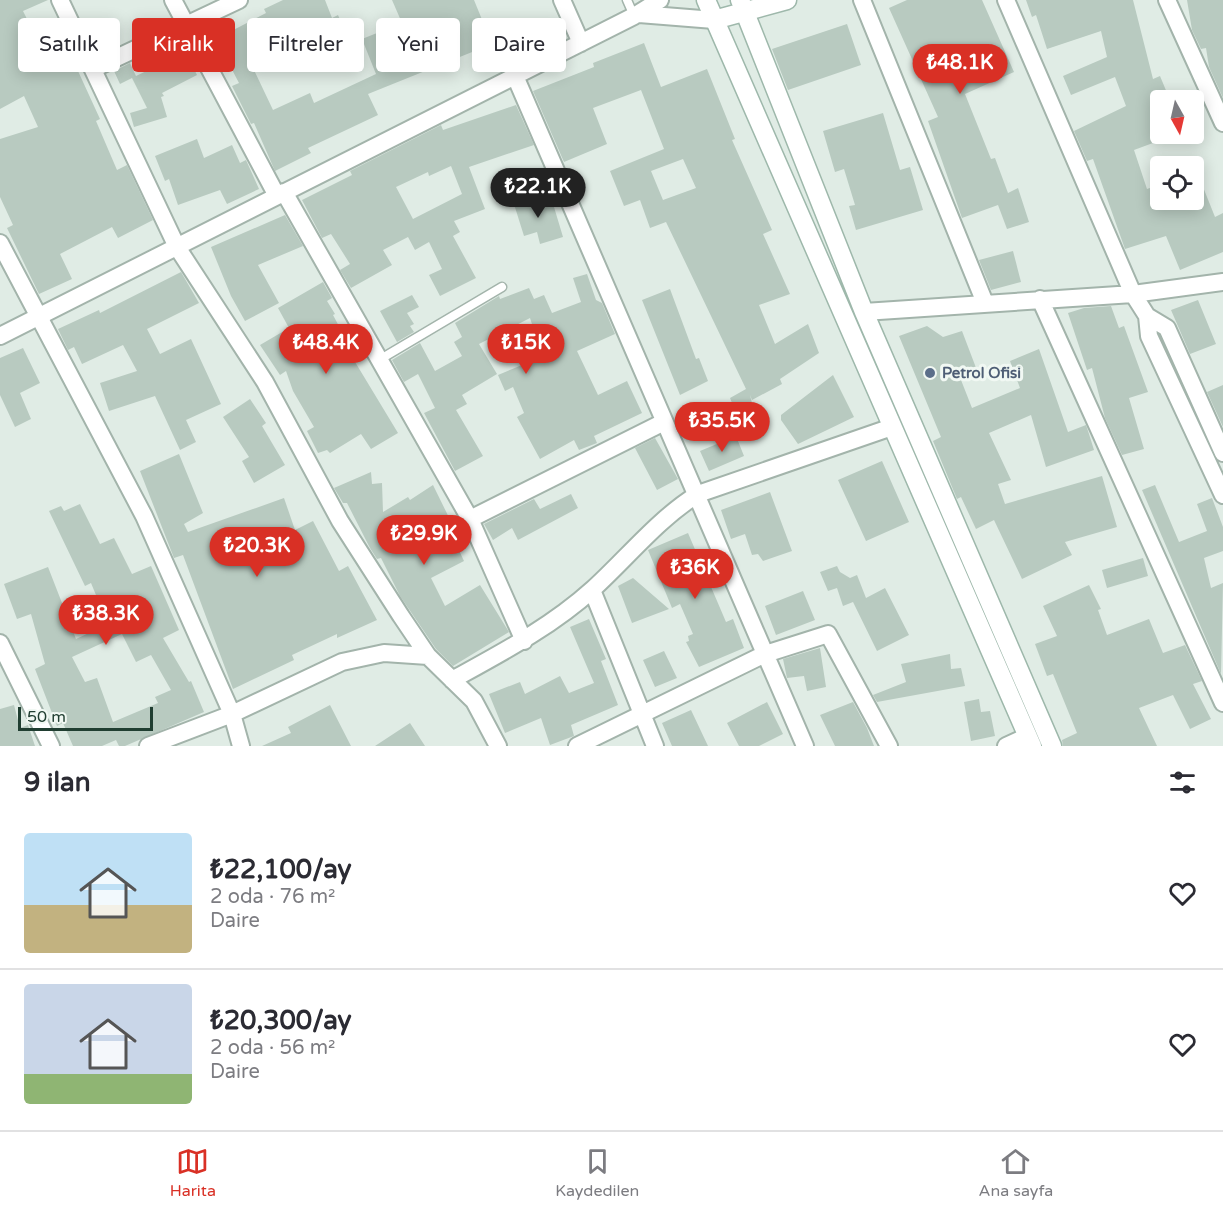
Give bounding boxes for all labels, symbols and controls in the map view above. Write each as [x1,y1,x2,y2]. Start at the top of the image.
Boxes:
chip: Satılık [18,18,120,72]
chip: Kiralık [132,18,235,72]
chip: Filtreler [247,18,364,72]
chip: Yeni [376,18,460,72]
chip: Daire [472,18,566,72]
pin: ₺48.1K [911,44,1009,95]
text: ₺48.1K [927,51,993,75]
north arrow [1150,90,1204,144]
map controls [1150,90,1204,210]
button: locate [1150,156,1204,210]
pin: ₺22.1K [489,168,587,219]
text: ₺22.1K [505,175,571,199]
pin: ₺48.4K [277,324,375,375]
pin: ₺15K [490,324,562,375]
text: ₺48.4K [293,331,359,355]
text: ₺15K [501,331,551,355]
place label: Petrol Ofisi [942,364,1021,382]
marker: Petrol Ofisi [923,366,937,380]
pin: ₺35.5K [673,402,771,453]
text: ₺35.5K [689,409,755,433]
pin: ₺29.9K [375,515,473,566]
text: ₺29.9K [391,522,457,546]
pin: ₺20.3K [208,527,306,578]
text: ₺20.3K [224,534,290,558]
pin: ₺36K [659,549,731,600]
text: ₺36K [670,556,720,580]
pin: ₺38.3K [57,595,155,646]
text: ₺38.3K [73,602,139,626]
scale bar [18,704,153,732]
text: 50 m [27,707,66,727]
icon: filters [1166,766,1199,799]
text: 9 ilan [24,767,90,798]
text: ₺22,100/ay [210,854,351,885]
icon: home [72,857,144,929]
icon: heart [1166,877,1199,910]
text: 2 oda · 76 m² [210,885,335,909]
text: Daire [210,909,260,933]
text: ₺20,300/ay [210,1005,351,1036]
icon: home [72,1008,144,1080]
icon: heart [1166,1028,1199,1061]
text: 2 oda · 56 m² [210,1036,335,1060]
text: Daire [210,1060,260,1084]
tab: Harita [170,1145,216,1201]
tab: Kaydedilen [555,1145,639,1201]
tab: Ana sayfa [979,1145,1053,1201]

